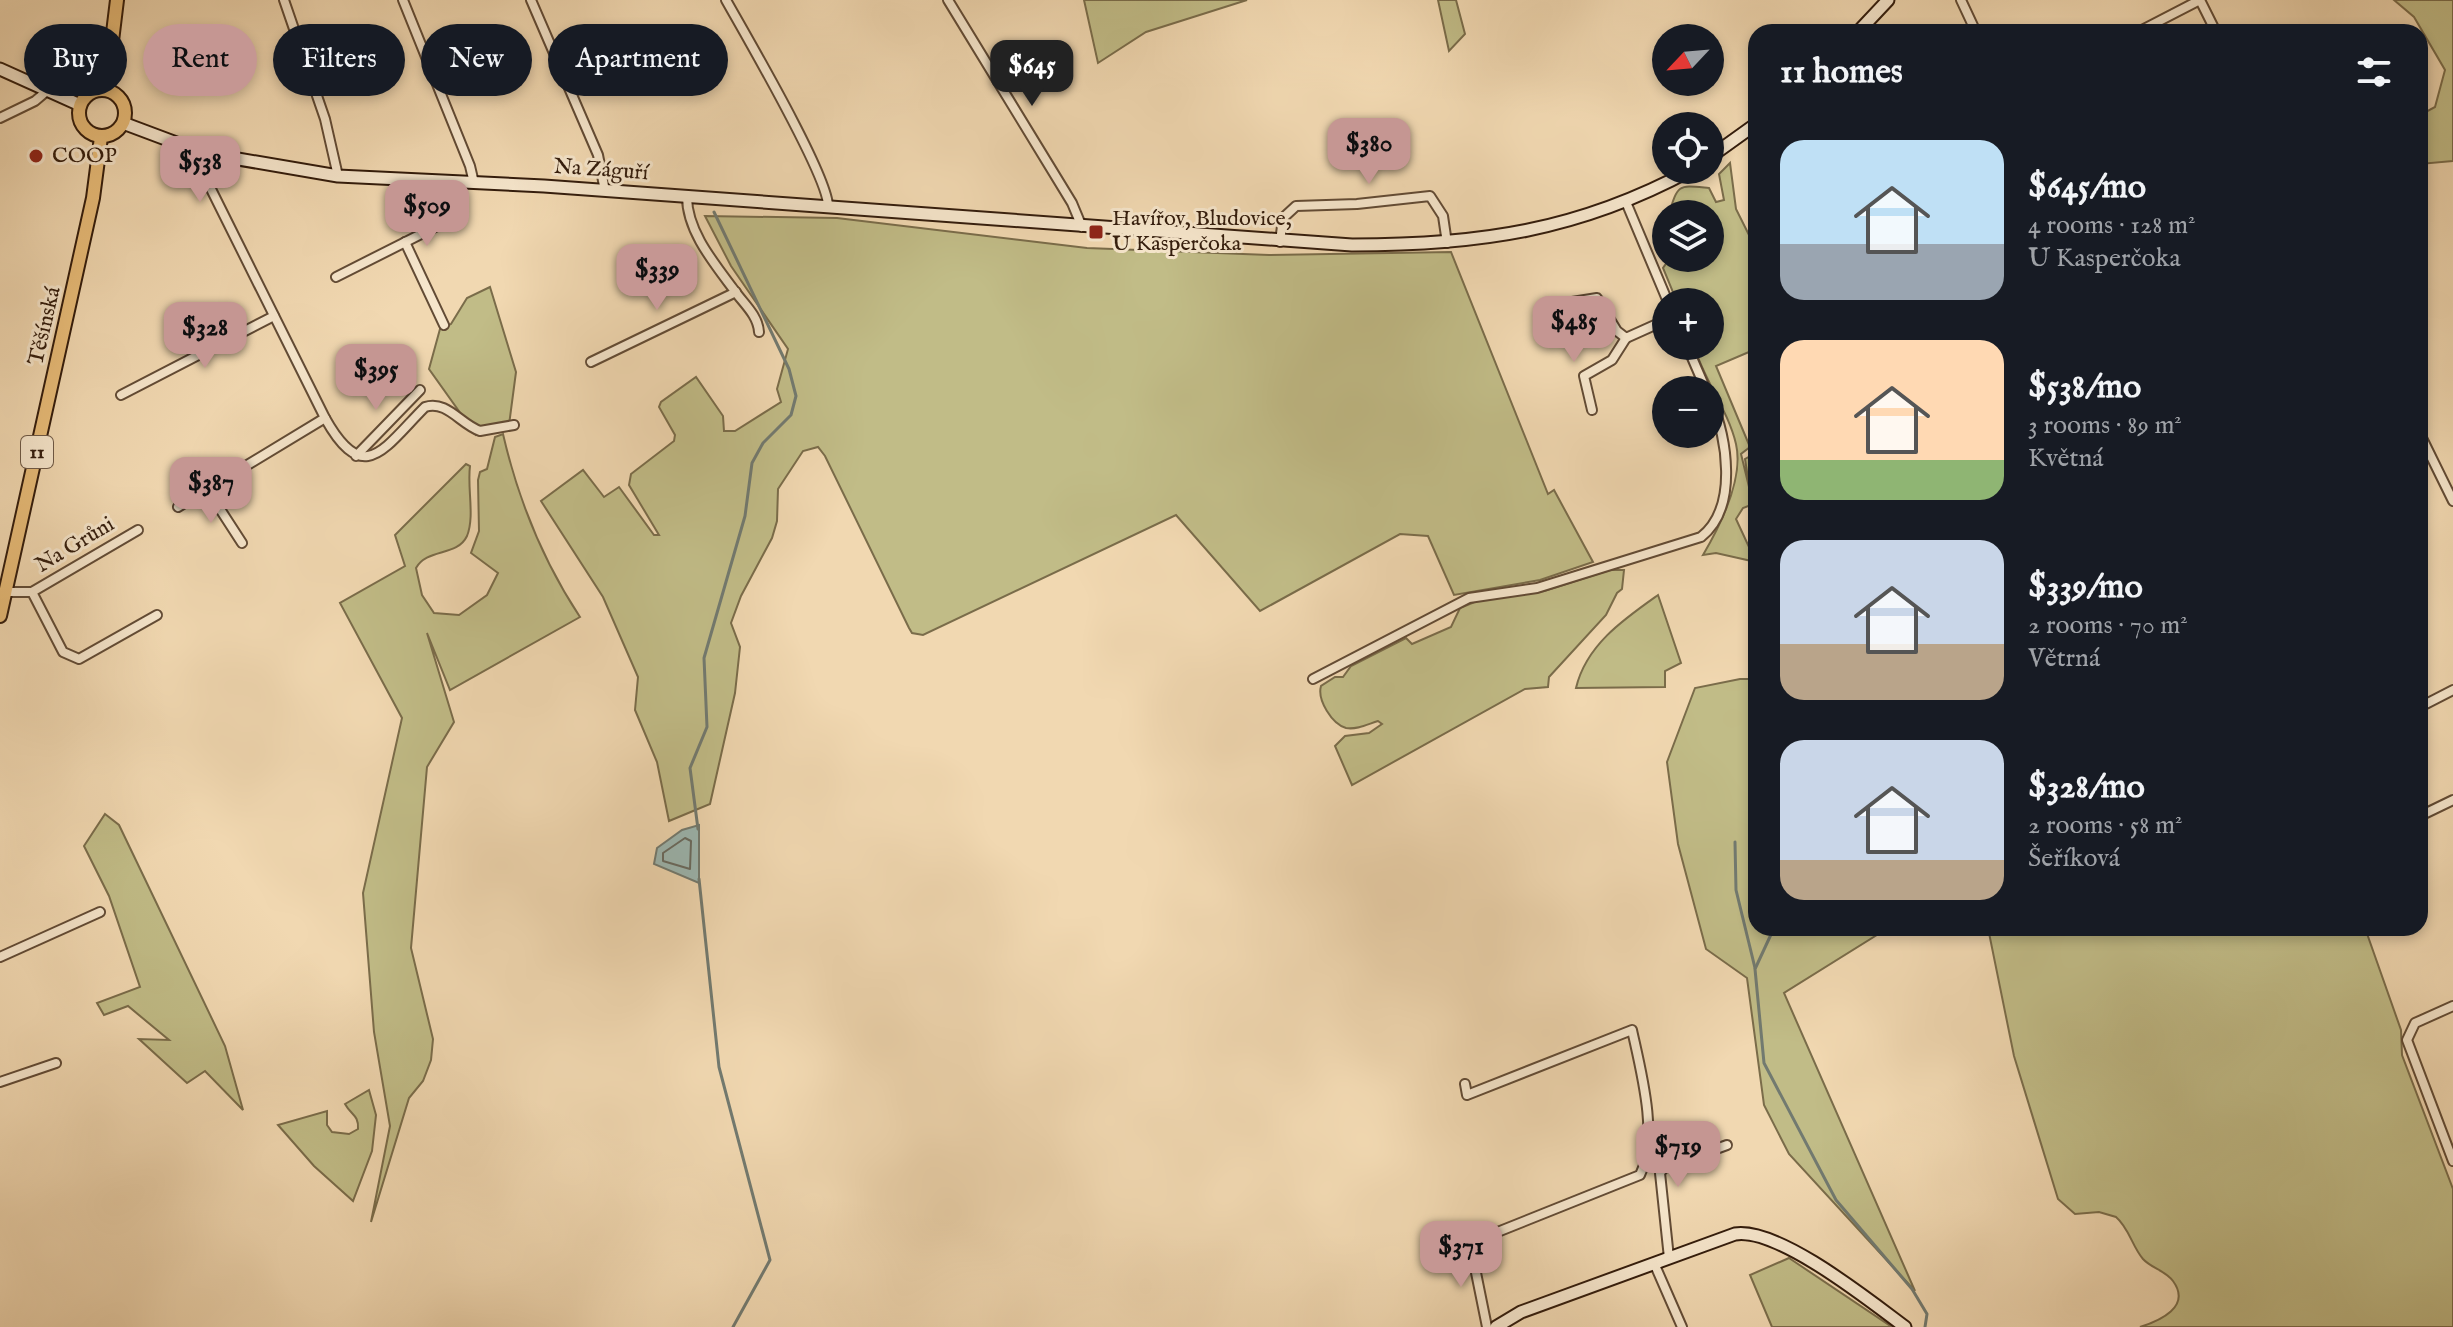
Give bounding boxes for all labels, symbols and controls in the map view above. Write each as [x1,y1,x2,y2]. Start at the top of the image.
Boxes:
chip: Buy [24,24,127,96]
chip: Rent [143,24,257,96]
chip: Filters [273,24,405,96]
chip: New [421,24,532,96]
chip: Apartment [548,24,728,96]
north arrow [1652,24,1724,96]
map controls [1652,24,1724,448]
pin: $645 [985,40,1079,108]
text: $645 [1008,49,1056,82]
icon: filters [2352,50,2396,94]
text: 11 homes [1780,51,1903,94]
button: locate [1652,112,1724,184]
pin: $380 [1322,118,1416,186]
text: $380 [1345,127,1393,160]
pin: $538 [153,136,247,204]
place label: COOP [52,142,117,170]
text: $538 [178,145,222,178]
marker: COOP [27,147,45,165]
street label: Na Záguří [553,153,651,187]
text: $645/mo [2028,166,2146,209]
icon: home [1844,172,1940,268]
pin: $509 [380,180,474,248]
text: $509 [403,189,451,222]
button: layers [1652,200,1724,272]
place label: Havířov, Bludovice, U Kasperčoka [1112,205,1292,258]
text: 4 rooms · 128 m² [2028,209,2195,242]
marker: Havířov, Bludovice, U Kasperčoka [1087,223,1105,241]
text: U Kasperčoka [2028,242,2181,275]
pin: $339 [610,244,704,312]
text: $339 [634,253,680,286]
street label: Těšínská [22,283,68,368]
button: + [1652,288,1724,360]
pin: $485 [1527,296,1621,364]
pin: $328 [158,302,252,370]
text: $485 [1551,305,1597,338]
text: $328 [182,311,228,344]
pin: $395 [329,344,423,412]
text: $395 [354,353,398,386]
text: $538/mo [2028,366,2141,409]
icon: home [1844,372,1940,468]
button: − [1652,376,1724,448]
text: 3 rooms · 89 m² [2028,409,2182,442]
road number: 11 [21,436,53,468]
text: Květná [2028,442,2104,475]
pin: $387 [164,457,258,525]
text: $387 [188,466,234,499]
street label: Na Grůni [30,510,120,579]
text: $339/mo [2028,566,2143,609]
icon: home [1844,572,1940,668]
text: 2 rooms · 70 m² [2028,609,2188,642]
text: Větrná [2028,642,2100,675]
text: $328/mo [2028,766,2145,809]
icon: home [1844,772,1940,868]
text: 2 rooms · 58 m² [2028,809,2182,842]
text: Šeříková [2028,842,2120,875]
pin: $719 [1631,1121,1725,1189]
text: $719 [1654,1130,1702,1163]
pin: $371 [1414,1221,1508,1289]
text: $371 [1438,1230,1484,1263]

